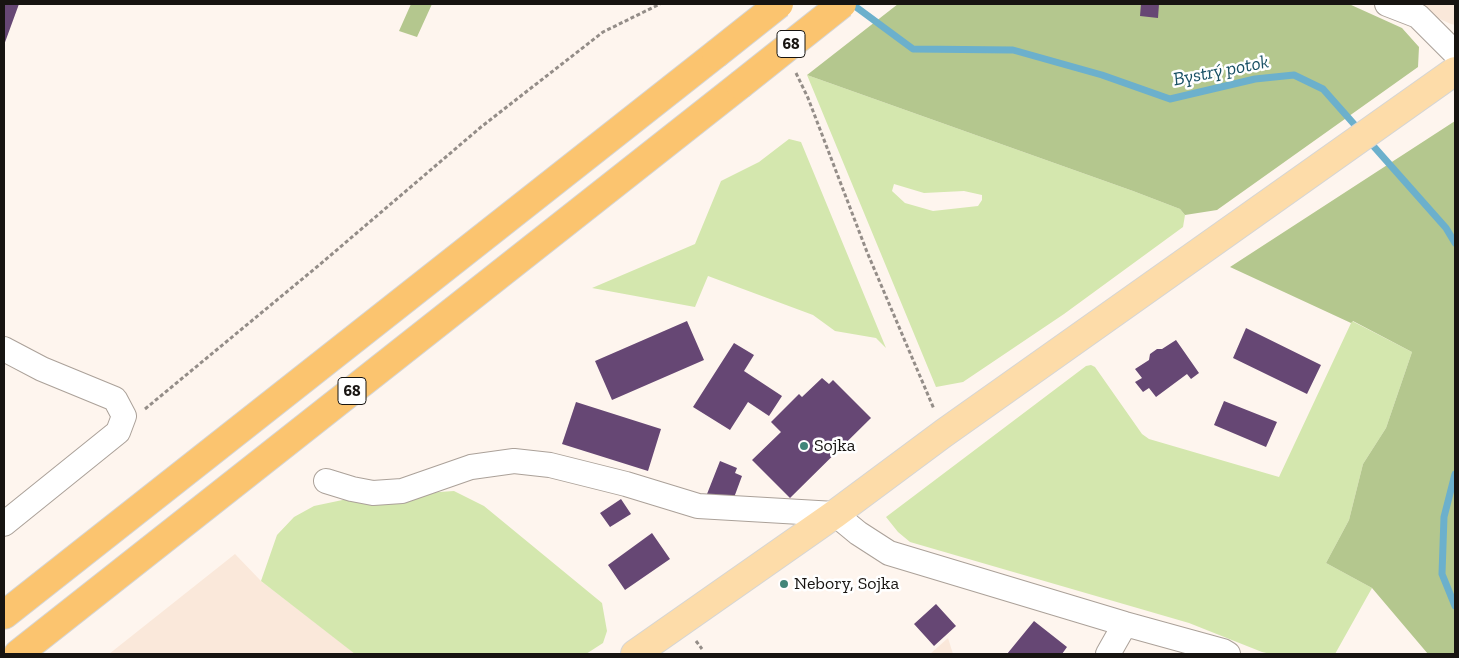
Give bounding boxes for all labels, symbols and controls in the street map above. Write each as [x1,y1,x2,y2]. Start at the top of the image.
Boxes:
road number: 68 [777,31,805,58]
water label: Bystrý potok [1171,51,1271,91]
road number: 68 [338,378,366,404]
place label: Sojka [814,435,855,457]
marker: Sojka [798,440,810,452]
place label: Nebory, Sojka [794,573,899,595]
marker: Nebory, Sojka [778,578,790,590]

